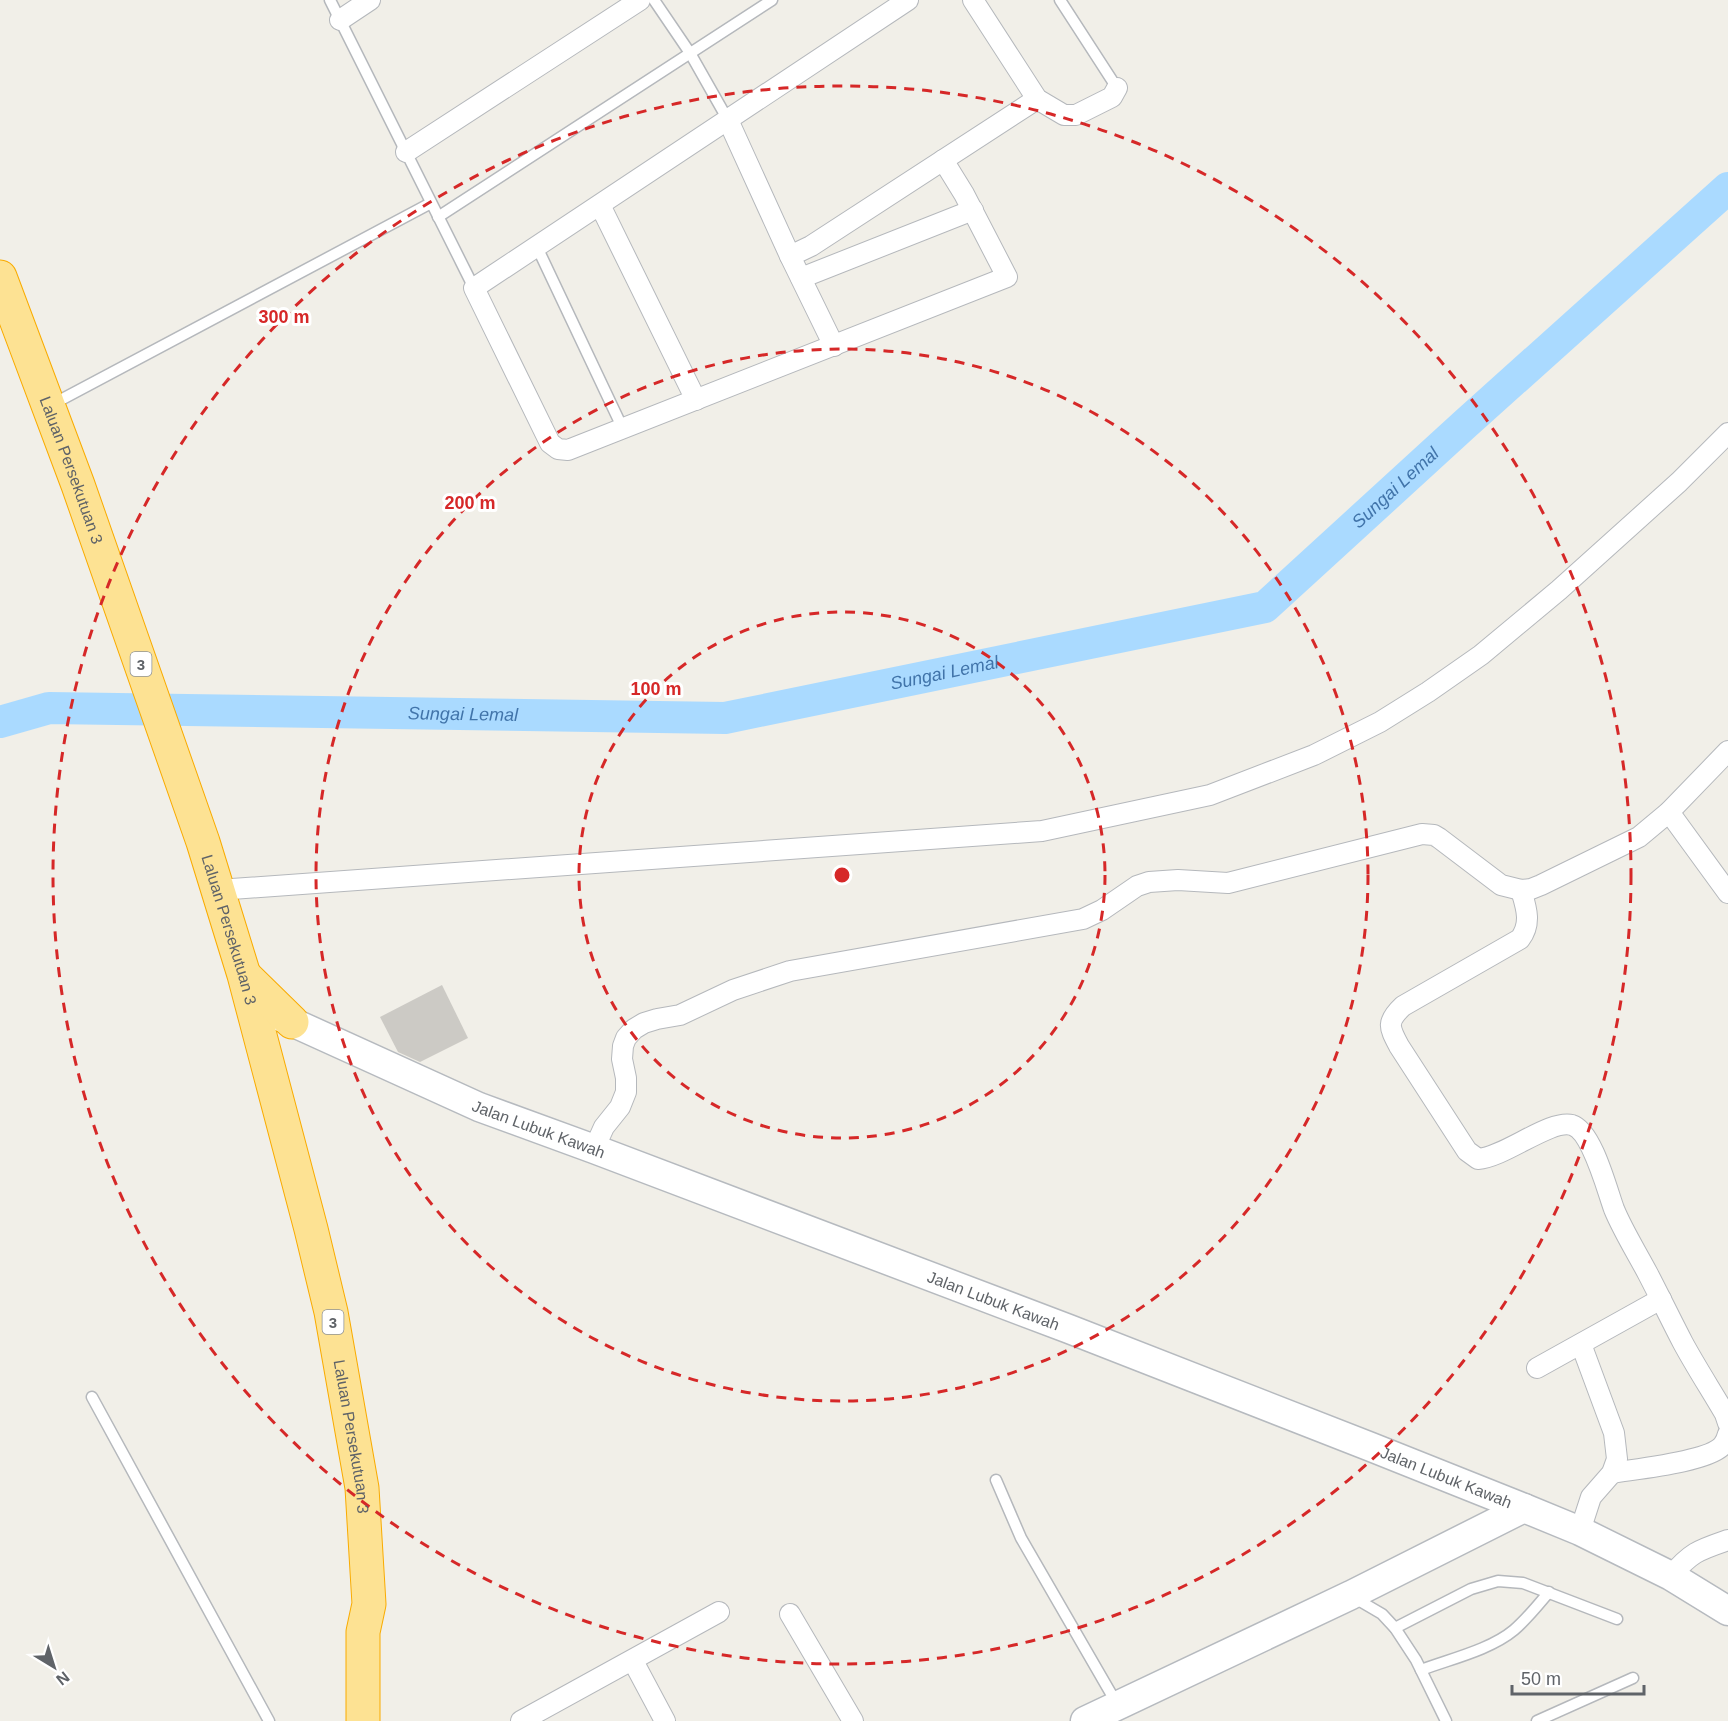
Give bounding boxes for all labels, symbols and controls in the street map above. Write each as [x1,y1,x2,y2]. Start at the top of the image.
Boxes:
text: 300 m [258,307,310,327]
street label: Laluan Persekutuan 3 [37,394,106,546]
water label: Sungai Lemal [1348,443,1443,532]
text: 200 m [444,493,496,513]
road number: 3 [130,652,152,676]
water label: Sungai Lemal [888,652,1001,694]
text: 100 m [630,679,682,699]
water label: Sungai Lemal [408,703,519,725]
street label: Laluan Persekutuan 3 [199,853,260,1007]
centre of rings [832,865,852,885]
street label: Jalan Lubuk Kawah [470,1097,607,1161]
street label: Jalan Lubuk Kawah [925,1268,1062,1333]
road number: 3 [322,1310,344,1334]
street label: Laluan Persekutuan 3 [331,1358,372,1514]
street label: Jalan Lubuk Kawah [1378,1443,1514,1511]
north arrow [24,1637,84,1697]
scale bar [1512,1658,1644,1696]
text: N [53,1668,73,1689]
text: 50 m [1521,1669,1561,1689]

